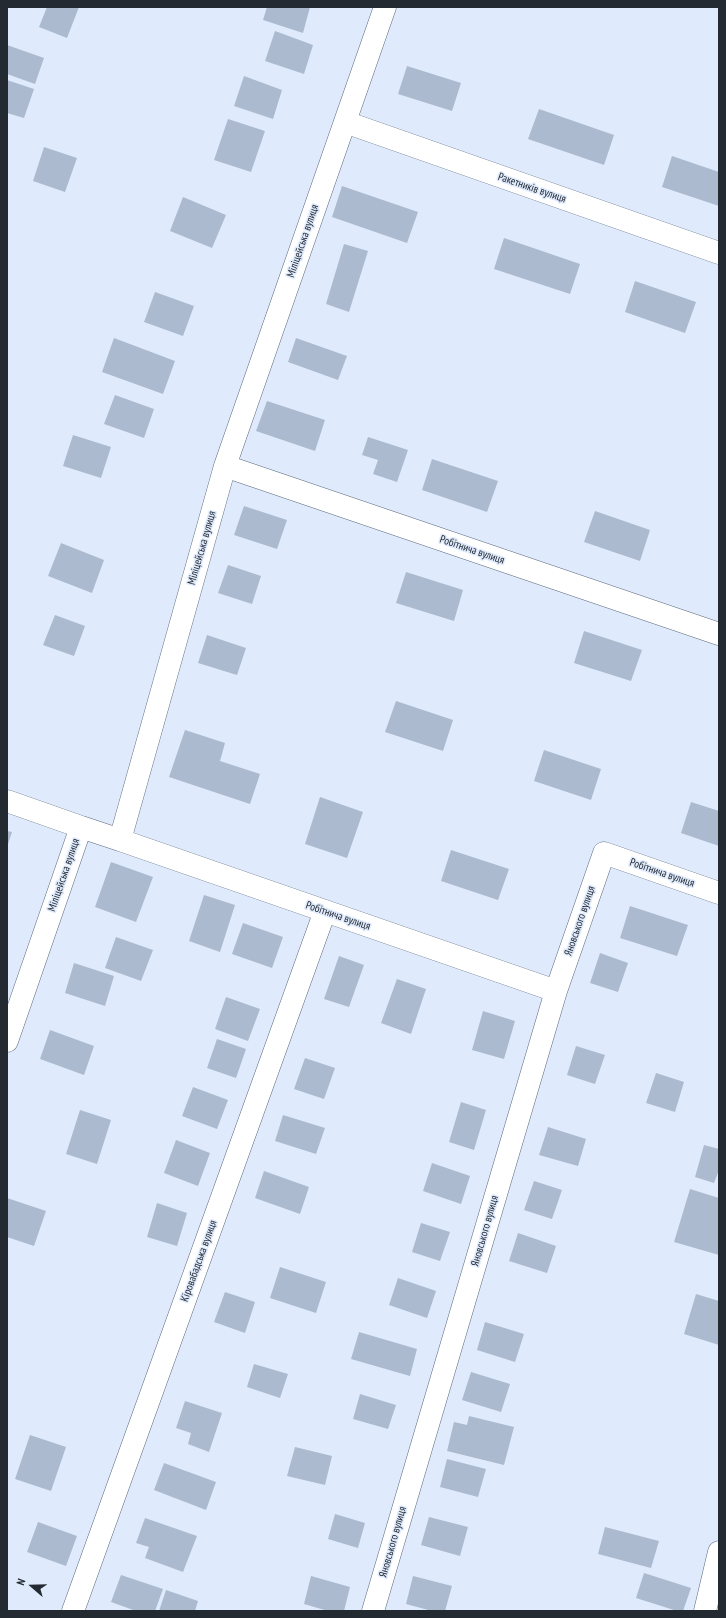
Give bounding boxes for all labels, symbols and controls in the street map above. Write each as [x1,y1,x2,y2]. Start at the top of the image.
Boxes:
street label: Ракетників вулиця [496,170,568,206]
street label: Міліцейська вулиця [284,203,322,279]
street label: Міліцейська вулиця [185,509,219,587]
street label: Робітнича вулиця [438,533,506,567]
street label: Міліцейська вулиця [45,837,83,913]
street label: Робітнича вулиця [628,856,696,890]
street label: Яновського вулиця [562,884,598,958]
street label: Робітнича вулиця [304,899,372,933]
street label: Яновського вулиця [469,1194,501,1268]
street label: Кіровабадська вулиця [178,1218,220,1304]
street label: Яновського вулиця [377,1505,409,1579]
north arrow [12,1566,52,1606]
text: N [13,1577,28,1587]

